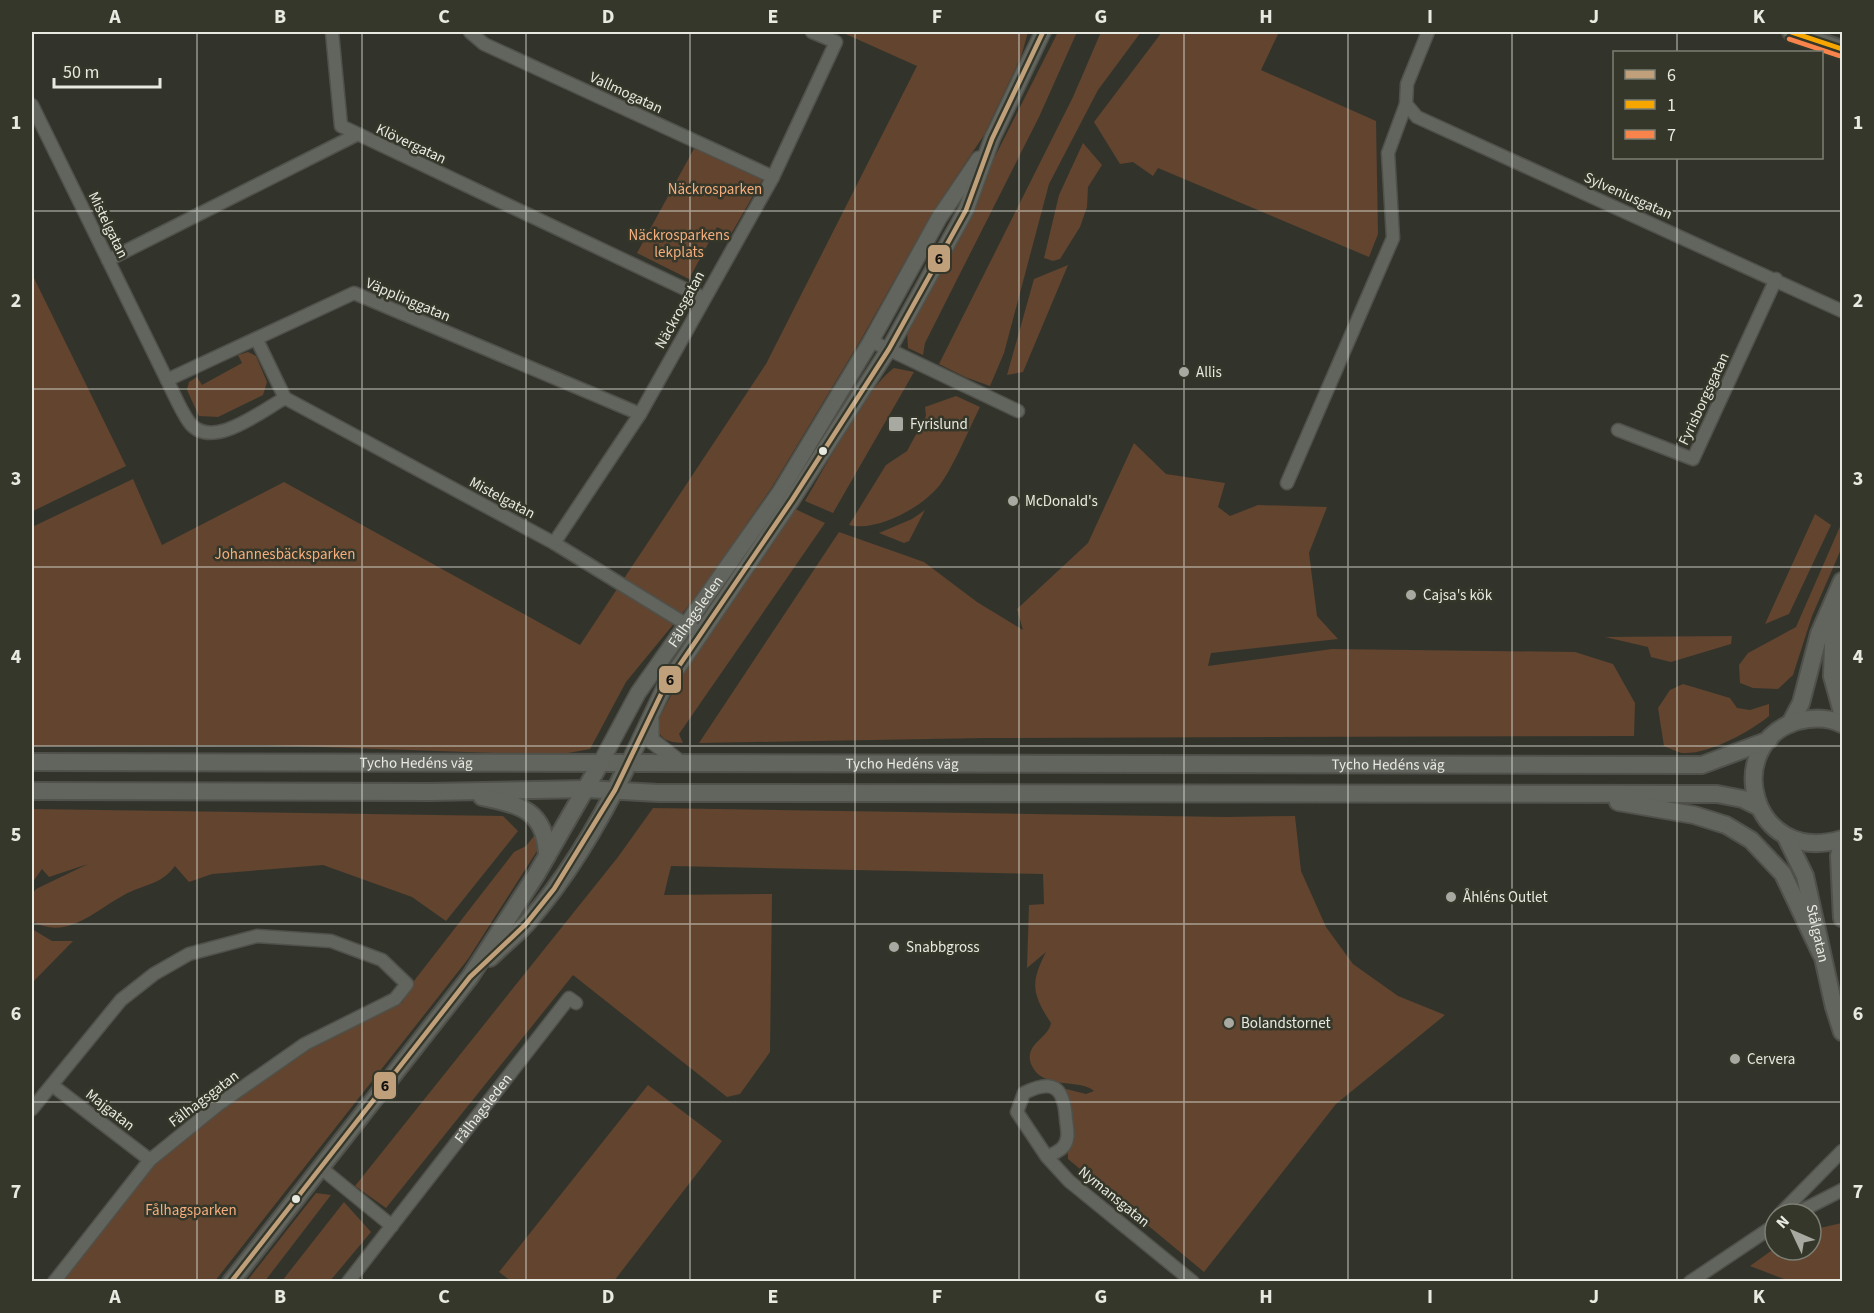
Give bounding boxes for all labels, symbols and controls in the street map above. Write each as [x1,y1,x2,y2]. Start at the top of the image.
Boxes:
text: A [108,3,121,31]
text: B [274,3,286,31]
text: C [438,3,450,31]
text: D [602,3,614,31]
text: E [768,3,778,31]
text: F [932,3,942,31]
text: G [1095,3,1107,31]
text: H [1259,3,1273,31]
text: I [1427,3,1433,31]
text: J [1589,3,1599,31]
text: K [1753,3,1766,31]
scale bar [54,51,160,89]
legend [1613,51,1823,159]
text: 50 m [63,60,99,85]
text: 6 [1667,63,1676,88]
street label: Vallmogatan [586,67,666,119]
text: 1 [1667,93,1676,118]
text: 1 [11,109,21,137]
text: 1 [1853,109,1863,137]
street label: Klövergatan [372,119,450,169]
text: 7 [1667,123,1676,148]
street label: Sylveniusgatan [1580,167,1676,225]
park label: Näckrosparken [668,179,762,200]
street label: Mistelgatan [83,188,133,262]
park label: Näckrosparkens lekplats [629,225,729,263]
line badge: 6 [927,244,951,273]
text: 6 [935,248,943,270]
street label: Näckrosgatan [650,267,710,353]
street label: Väpplinggatan [362,273,454,327]
text: 2 [11,287,21,315]
text: 2 [1853,287,1863,315]
street label: Fyrisborgsgatan [1673,349,1735,449]
place label: Allis [1196,362,1222,383]
marker: Allis [1177,365,1191,379]
place label: Fyrislund [910,414,968,435]
marker: Fyrislund [887,415,905,433]
unlabelled marker [817,445,829,457]
text: 3 [11,465,21,493]
text: 3 [1853,465,1863,493]
street label: Mistelgatan [465,472,539,524]
place label: McDonald's [1025,491,1098,512]
marker: McDonald's [1006,494,1020,508]
park label: Johannesbäcksparken [214,544,356,565]
street label: Fålhagsleden [663,572,728,652]
place label: Cajsa's kök [1423,585,1493,606]
marker: Cajsa's kök [1404,588,1418,602]
text: 4 [11,643,22,671]
text: 4 [1853,643,1864,671]
line badge: 6 [658,665,682,694]
text: 6 [666,669,674,691]
street label: Tycho Hedéns väg [359,752,473,773]
street label: Tycho Hedéns väg [845,753,959,774]
street label: Tycho Hedéns väg [1331,754,1445,775]
text: 5 [11,821,21,849]
text: 5 [1853,821,1863,849]
place label: Åhléns Outlet [1463,887,1547,908]
marker: Åhléns Outlet [1444,890,1458,904]
street label: Stålgatan [1801,902,1834,964]
place label: Snabbgross [906,937,980,958]
marker: Snabbgross [887,940,901,954]
text: 6 [11,1000,21,1028]
text: 6 [1853,1000,1863,1028]
place label: Bolandstornet [1241,1013,1331,1034]
marker: Bolandstornet [1222,1016,1236,1030]
place label: Cervera [1747,1049,1795,1070]
marker: Cervera [1728,1052,1742,1066]
street label: Fålhagsgatan [165,1066,243,1132]
street label: Fålhagsleden [449,1069,517,1148]
line badge: 6 [373,1071,397,1100]
text: 6 [381,1075,389,1097]
street label: Majgatan [81,1084,139,1136]
street label: Nymansgatan [1074,1162,1154,1232]
text: 7 [11,1178,21,1206]
text: 7 [1853,1178,1863,1206]
unlabelled marker [290,1193,302,1205]
park label: Fålhagsparken [145,1200,237,1221]
north arrow [1763,1202,1823,1262]
text: N [1771,1211,1795,1234]
text: A [108,1283,121,1311]
text: B [274,1283,286,1311]
text: C [438,1283,450,1311]
text: D [602,1283,614,1311]
text: E [768,1283,778,1311]
text: F [932,1283,942,1311]
text: G [1095,1283,1107,1311]
text: H [1259,1283,1273,1311]
text: I [1427,1283,1433,1311]
text: J [1589,1283,1599,1311]
text: K [1753,1283,1766,1311]

